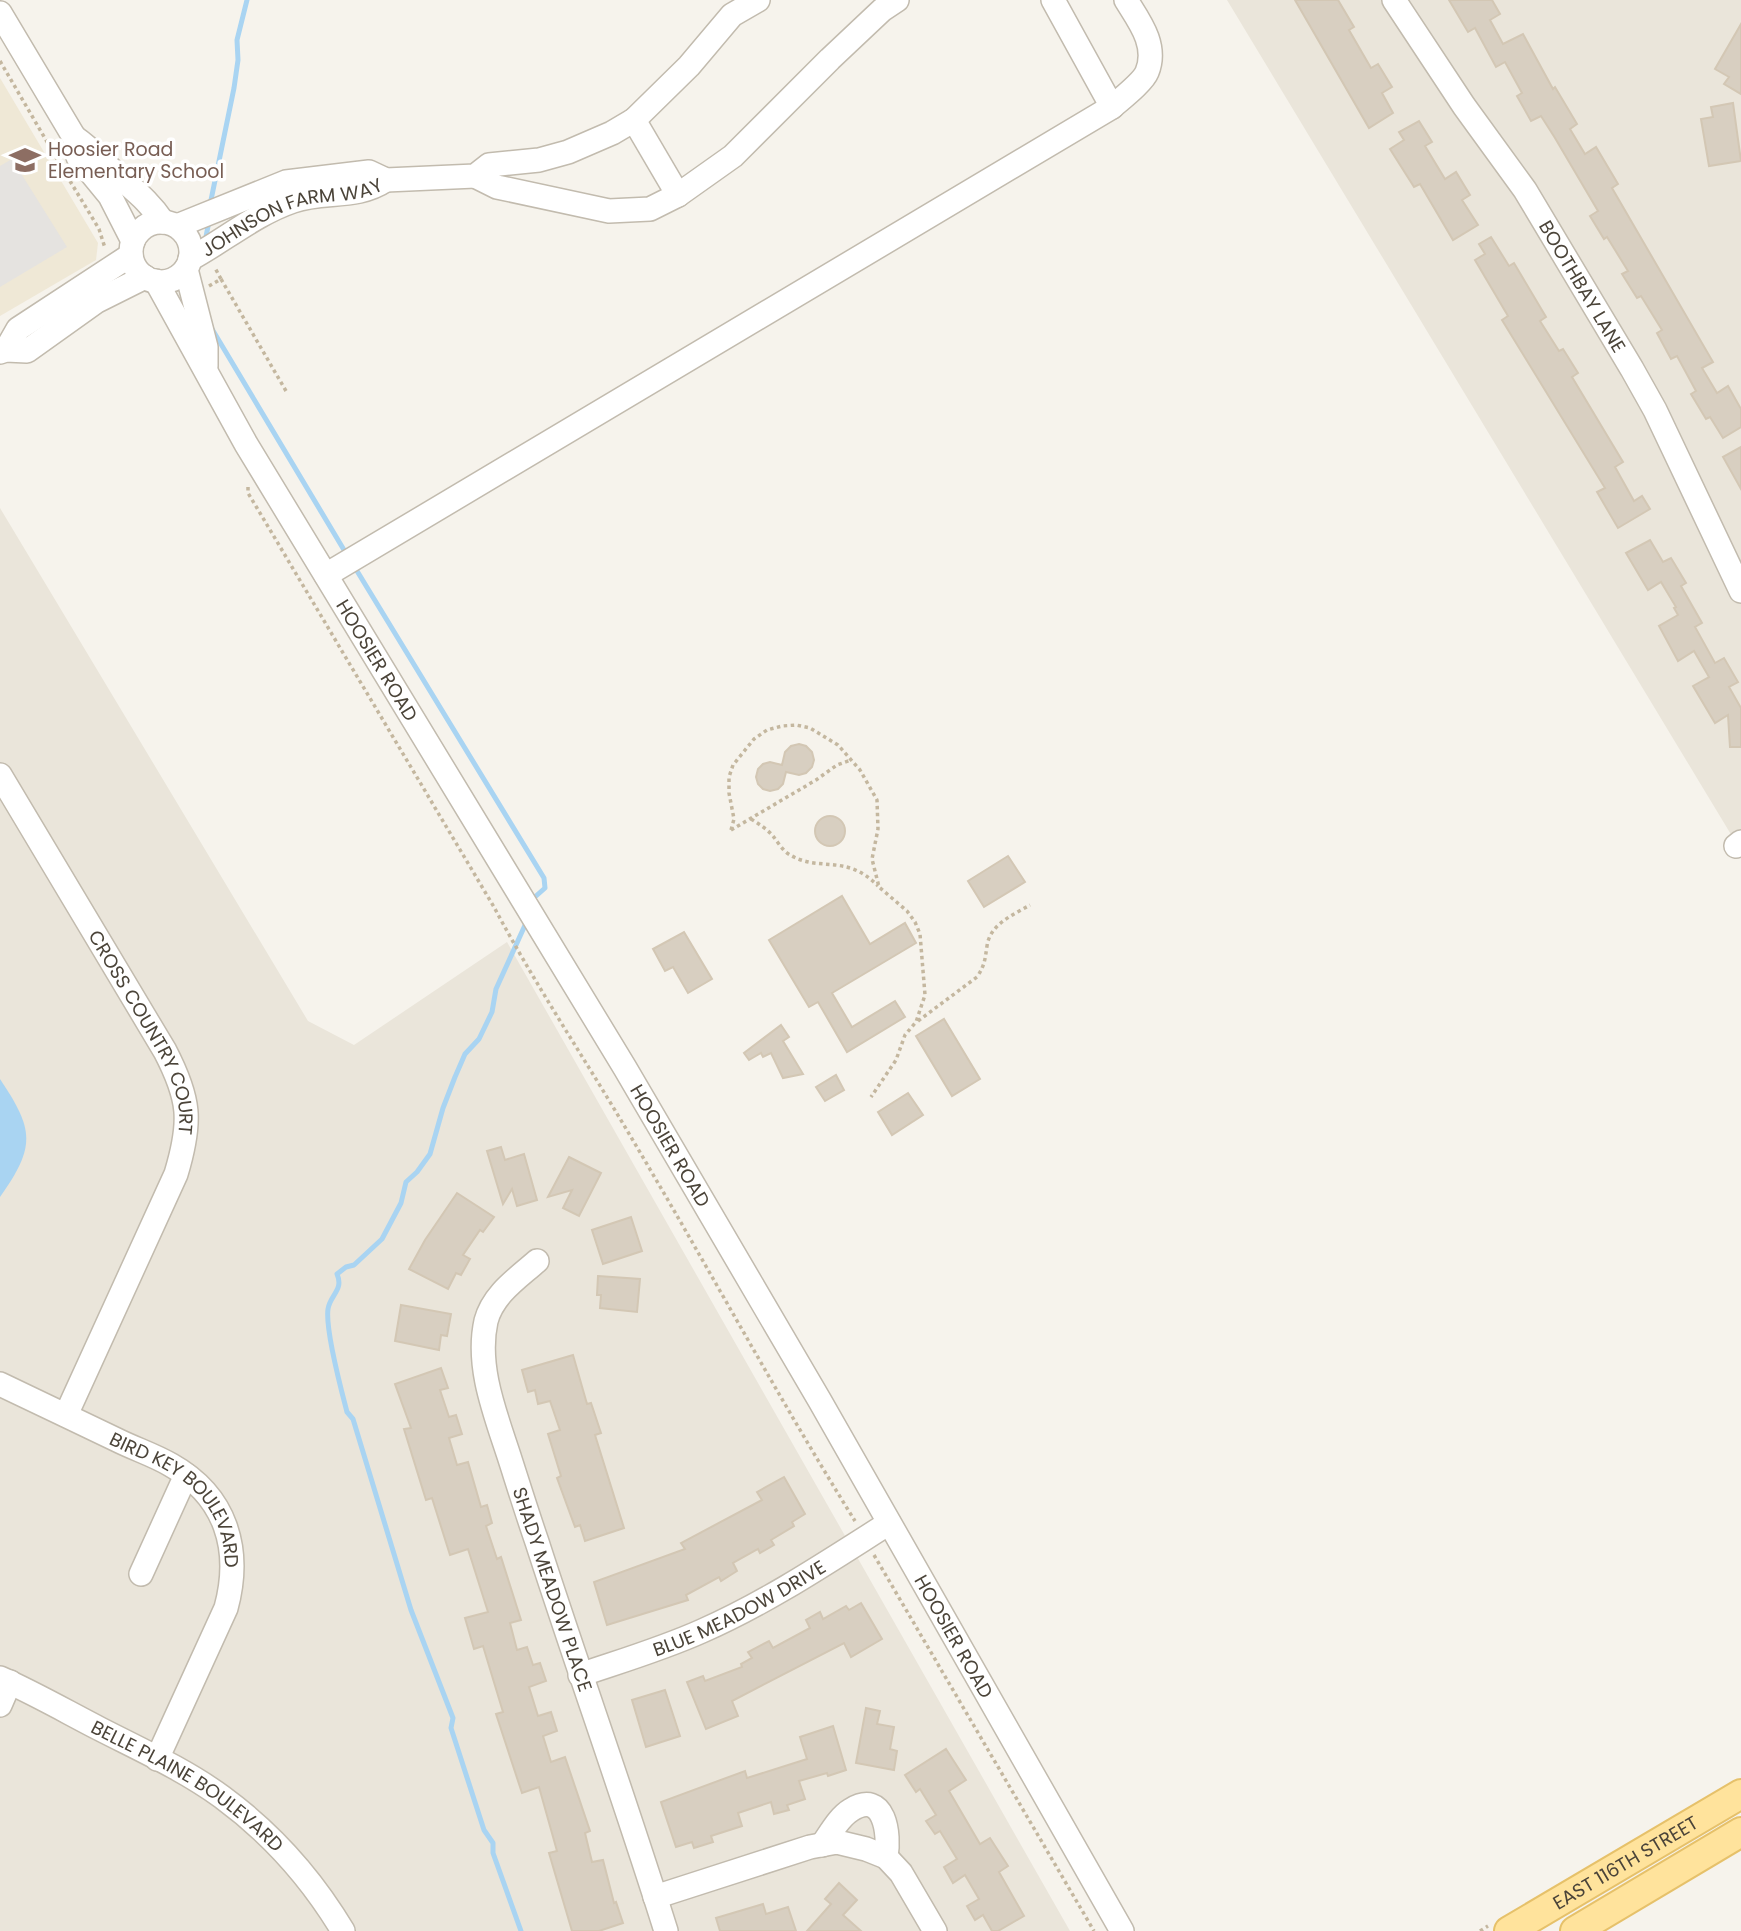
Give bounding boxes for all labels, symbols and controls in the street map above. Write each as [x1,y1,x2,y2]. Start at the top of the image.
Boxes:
place label: Hoosier Road Elementary School [48,136,224,185]
school or university icon: Hoosier Road Elementary School [8,143,42,177]
street label: JOHNSON FARM WAY [196,171,387,263]
street label: BOOTHBAY LANE [1533,215,1633,357]
street label: HOOSIER ROAD [330,594,425,726]
street label: CROSS COUNTRY COURT [82,925,200,1136]
street label: HOOSIER ROAD [624,1079,717,1212]
street label: BIRD KEY BOULEVARD [105,1425,246,1568]
street label: SHADY MEADOW PLACE [506,1483,599,1695]
street label: BLUE MEADOW DRIVE [649,1553,831,1663]
street label: HOOSIER ROAD [908,1570,1000,1703]
street label: BELLE PLAINE BOULEVARD [87,1713,290,1858]
street label: EAST 116TH STREET [1547,1809,1703,1916]

